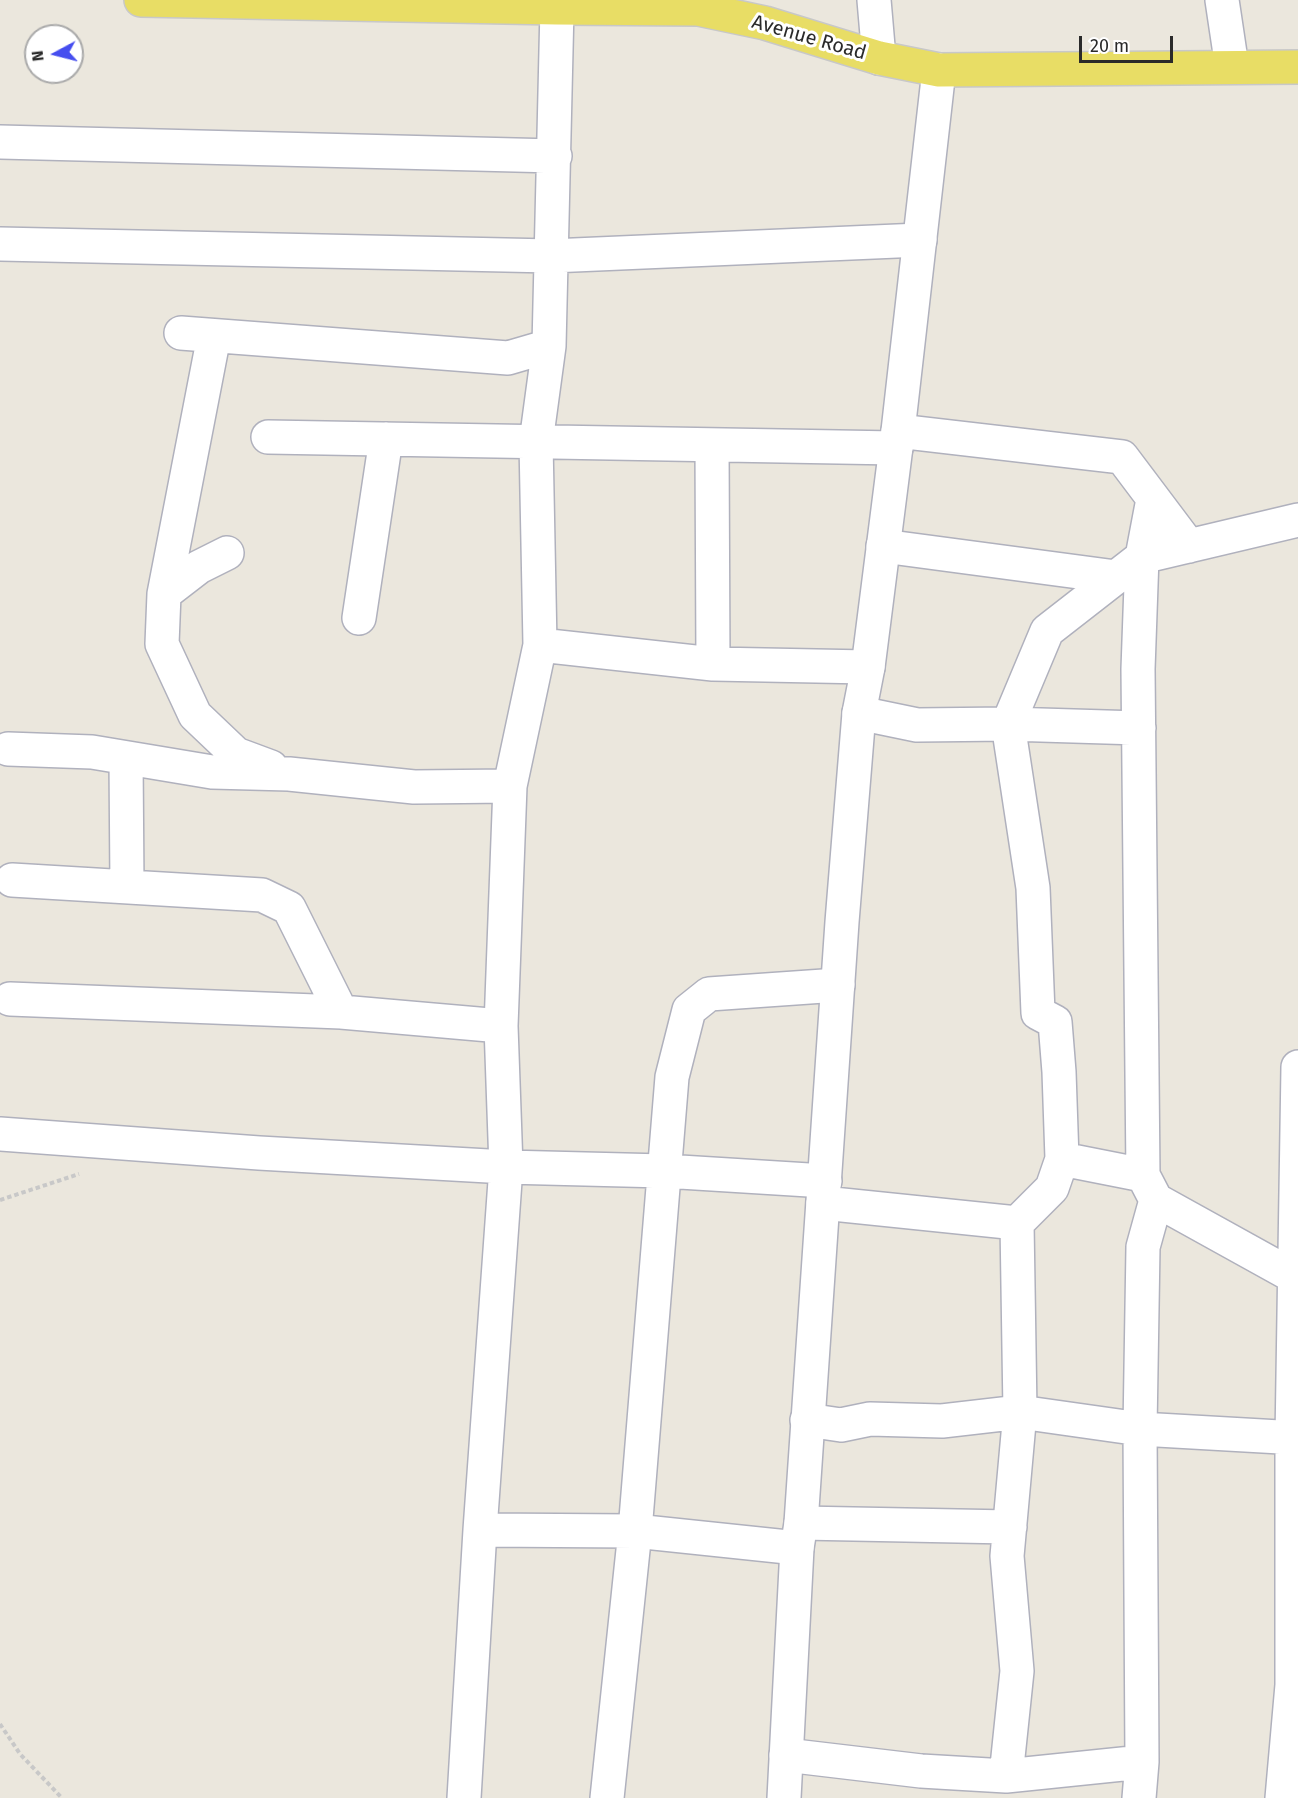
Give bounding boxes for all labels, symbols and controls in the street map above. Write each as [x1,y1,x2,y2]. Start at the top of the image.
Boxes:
street label: Avenue Road [749,10,869,66]
north arrow [24,24,84,84]
scale bar [1082,24,1176,62]
text: 20 m [1090,35,1129,57]
text: N [28,50,48,62]

